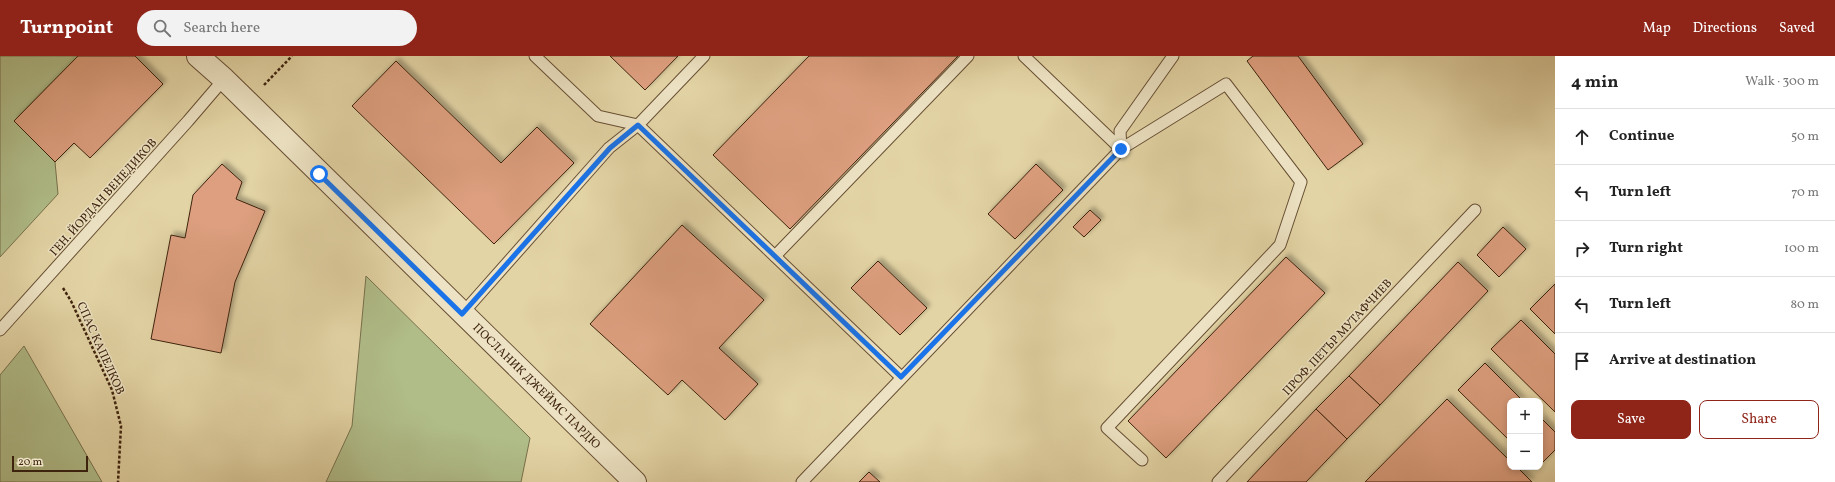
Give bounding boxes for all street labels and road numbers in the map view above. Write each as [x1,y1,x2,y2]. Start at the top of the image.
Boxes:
street label: ГЕН. ЙОРДАН ВЕНЕДИКОВ [46,135,161,260]
street label: ПРОФ. ПЕТЪР МУТАФЧИЕВ [1279,276,1396,399]
street label: СПАС КАПЕЛКОВ [72,299,128,397]
street label: ПОСЛАНИК ДЖЕЙМС ПАРДЮ [469,320,604,453]

